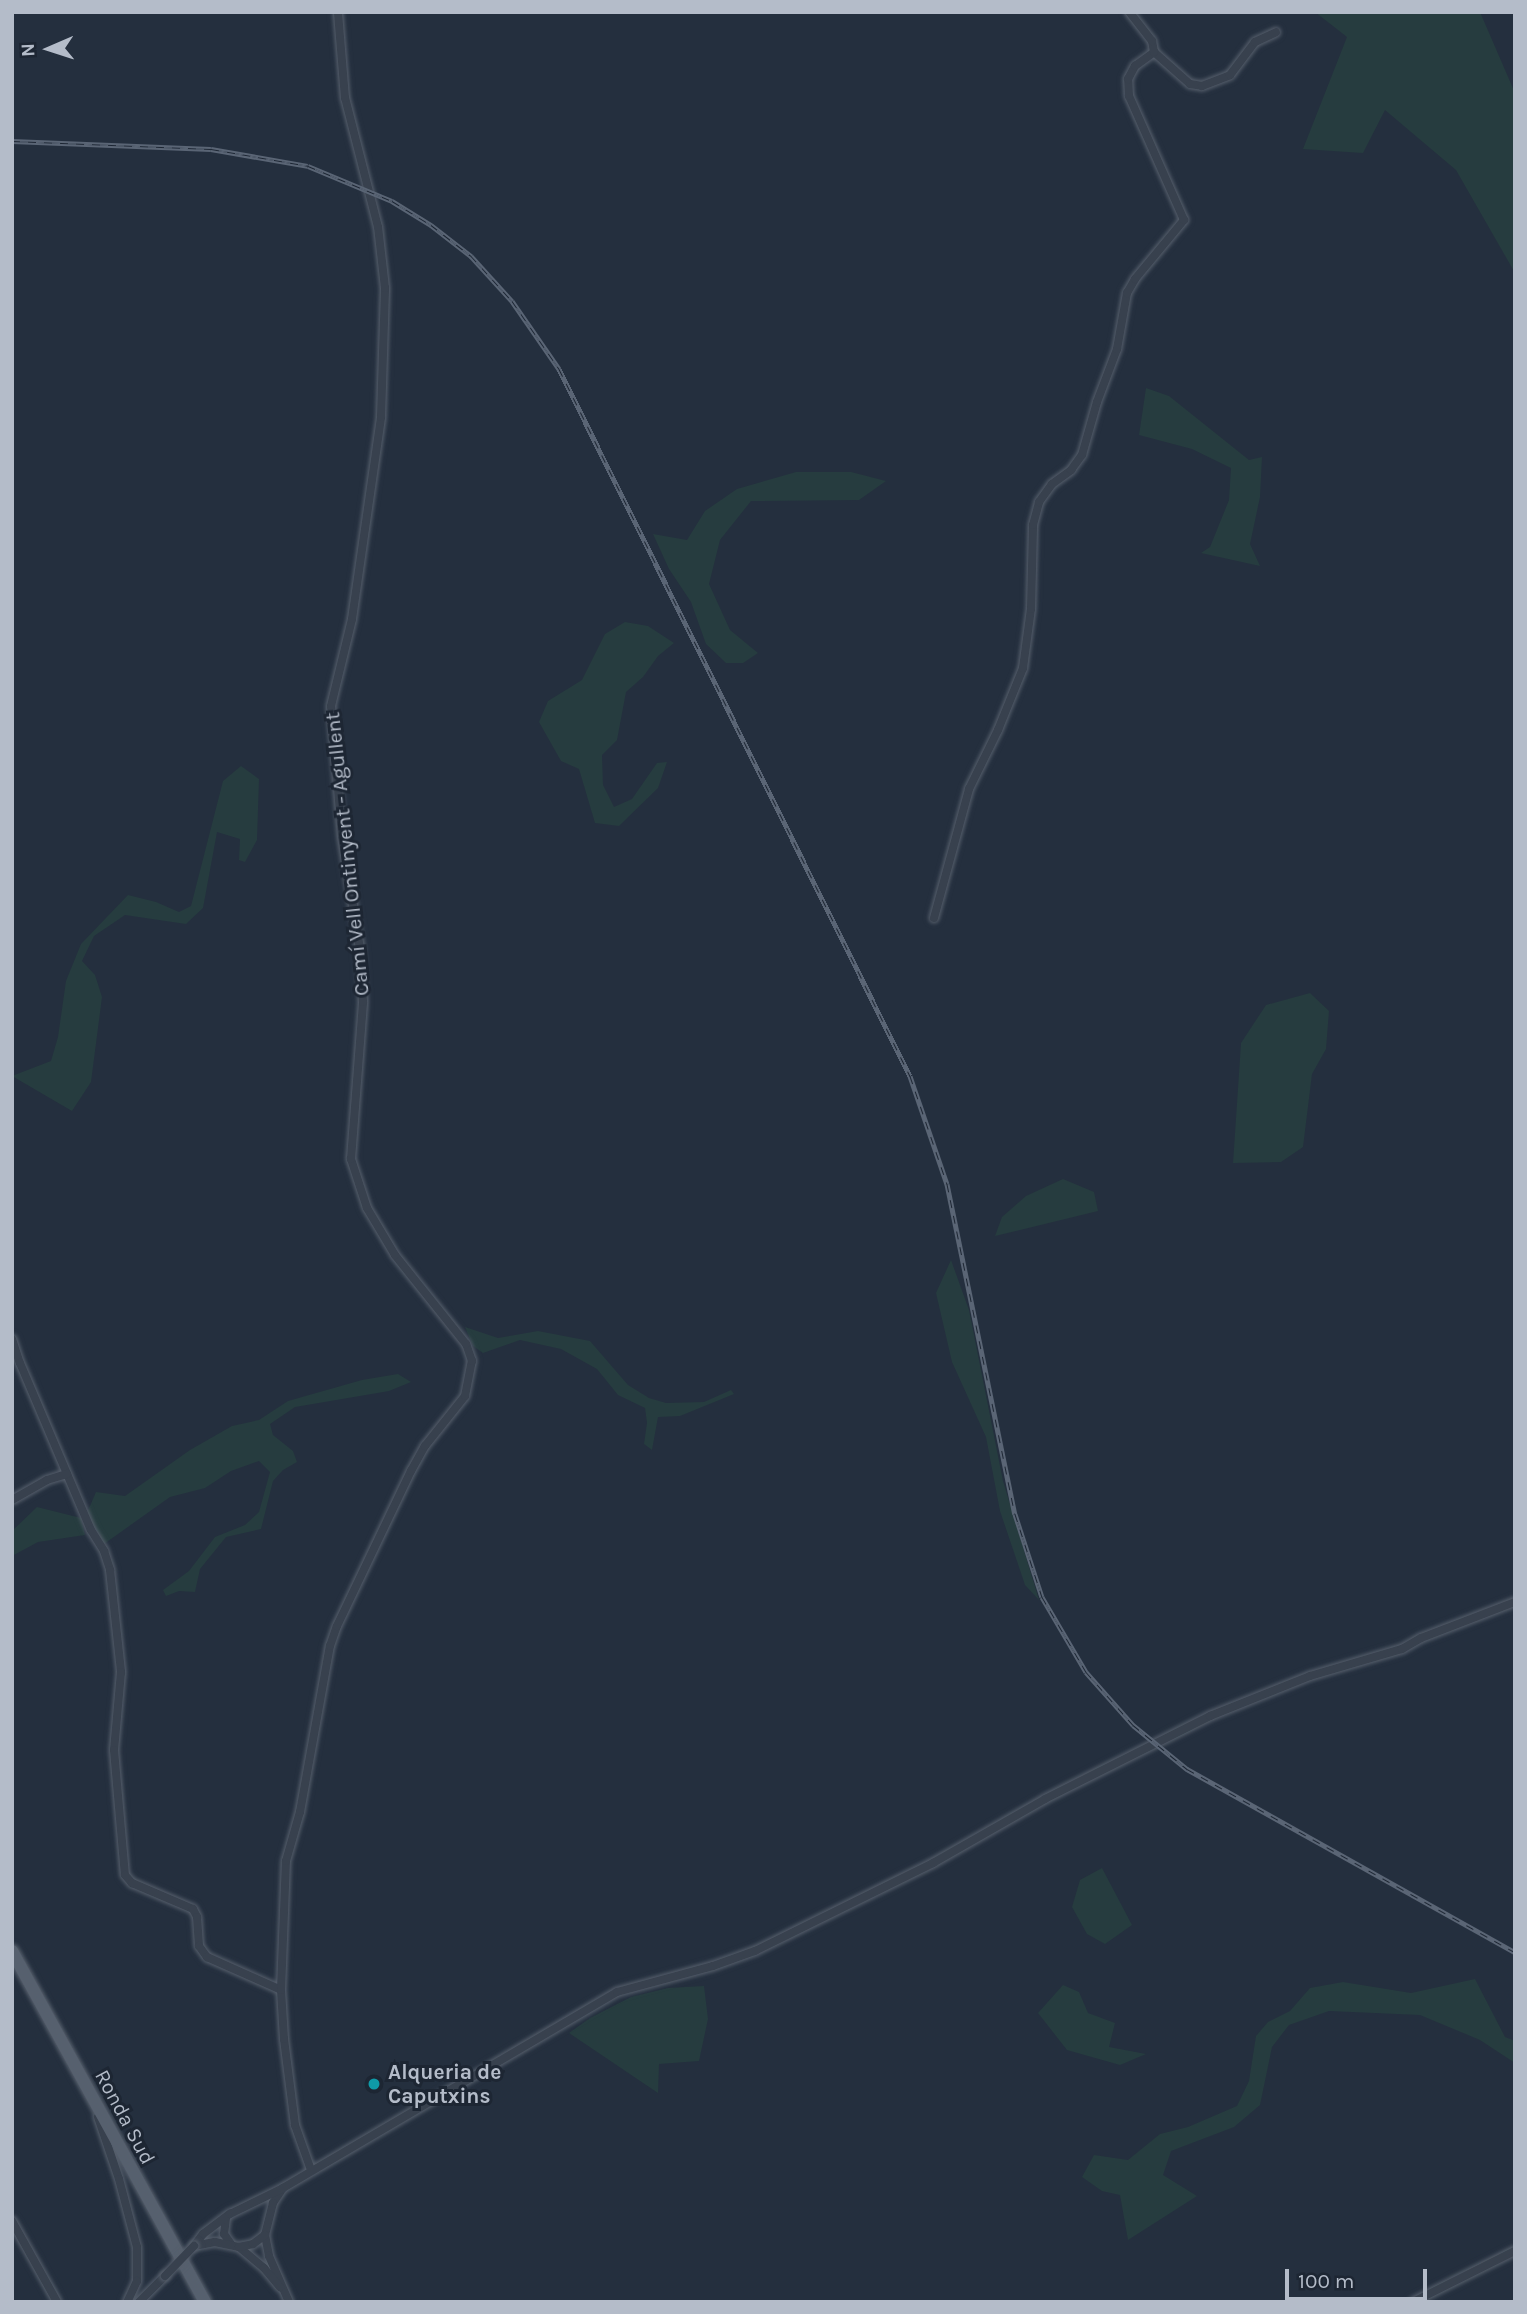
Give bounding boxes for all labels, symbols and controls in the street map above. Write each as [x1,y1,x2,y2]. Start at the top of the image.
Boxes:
north arrow [14,14,84,84]
text: N [17,43,39,57]
street label: Camí Vell Ontinyent - Agullent [320,711,374,997]
place label: Alqueria de Caputxins [388,2059,501,2109]
street label: Ronda Sud [89,2065,161,2169]
marker: Alqueria de Caputxins [366,2076,382,2092]
scale bar [1289,2254,1431,2298]
text: 100 m [1298,2269,1355,2293]

